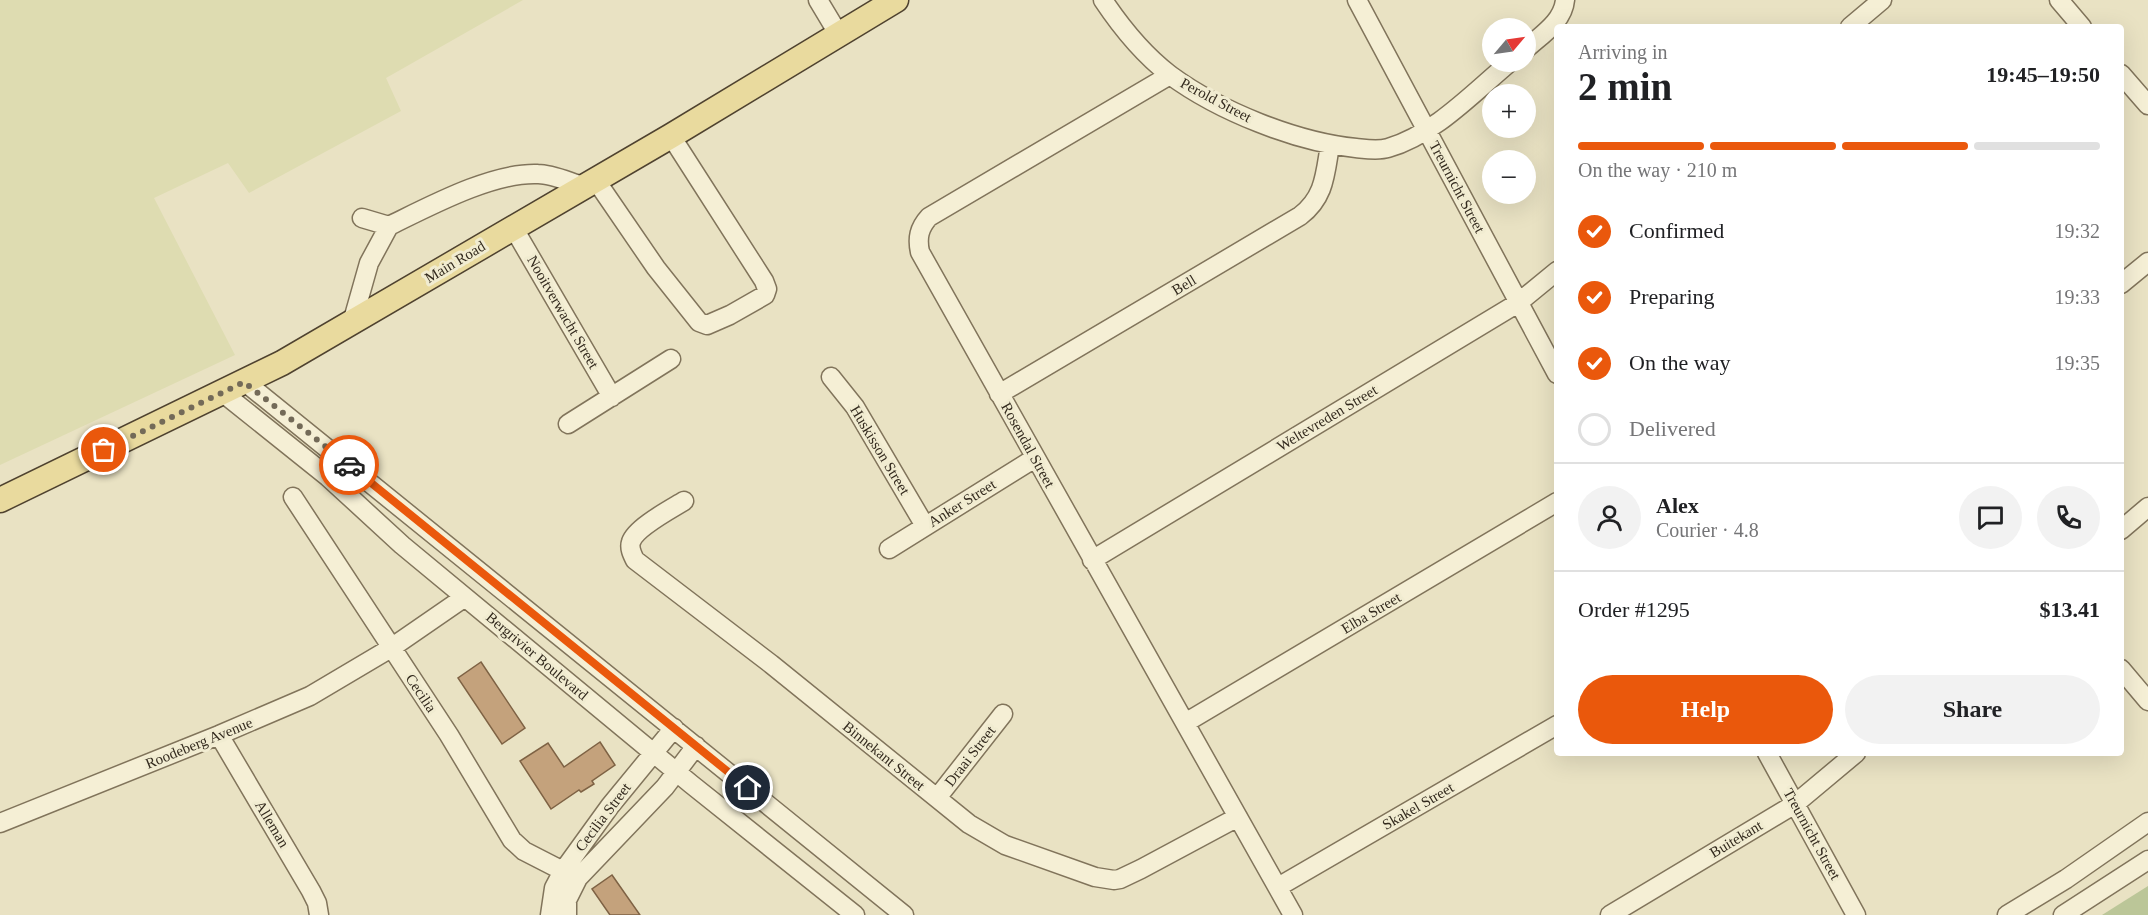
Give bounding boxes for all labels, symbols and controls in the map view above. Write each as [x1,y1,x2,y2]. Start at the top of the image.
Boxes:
north arrow [1482,18,1536,72]
map controls [1482,18,1536,204]
text: Arriving in [1578,41,1667,63]
text: 19:45–19:50 [1986,62,2100,87]
text: 2 min [1578,65,1672,108]
street label: Perold Street [1178,75,1255,126]
button: + [1482,84,1536,138]
street label: Treurnicht Street [1426,138,1488,236]
button: − [1482,150,1536,204]
text: On the way · 210 m [1578,159,1737,181]
icon: check [1578,215,1611,248]
text: Confirmed [1629,218,1724,243]
text: 19:32 [2054,220,2100,242]
street label: Main Road [422,238,488,286]
street label: Nooitverwacht Street [524,253,602,372]
street label: Bell [1169,272,1199,298]
icon: check [1578,281,1611,314]
text: Preparing [1629,284,1715,309]
text: 19:33 [2054,286,2100,308]
icon: check [1578,347,1611,380]
text: On the way [1629,350,1730,375]
text: 19:35 [2054,352,2100,374]
street label: Weltevreden Street [1274,381,1381,454]
street label: Rosendal Street [998,400,1058,491]
street label: Huskisson Street [847,402,913,498]
text: Delivered [1629,416,1716,441]
pin [78,424,129,475]
icon: bag [87,433,120,466]
courier [319,435,379,495]
icon: car [333,449,366,482]
street label: Anker Street [925,476,999,530]
button: person [1578,486,1641,549]
button: chat [1959,486,2022,549]
button: phone [2037,486,2100,549]
text: Alex [1656,493,1699,518]
text: Courier · 4.8 [1656,519,1759,541]
street label: Elba Street [1338,589,1404,637]
text: Order #1295 [1578,597,1690,622]
text: $13.41 [2040,597,2100,622]
street label: Bergrivier Boulevard [483,609,591,703]
street label: Cecilia [402,671,440,715]
button: Help [1578,675,1833,744]
button: Share [1845,675,2100,744]
street label: Roodeberg Avenue [143,714,255,772]
street label: Binnekant Street [840,718,929,794]
street label: Draai Street [942,722,999,789]
pin [722,762,773,813]
icon: home [731,771,764,804]
street label: Cecilia Street [572,779,634,854]
street label: Skakel Street [1380,779,1457,833]
street label: Treurnicht Street [1780,786,1844,883]
street label: Alleman [252,798,292,851]
street label: Buitekant [1707,817,1766,861]

